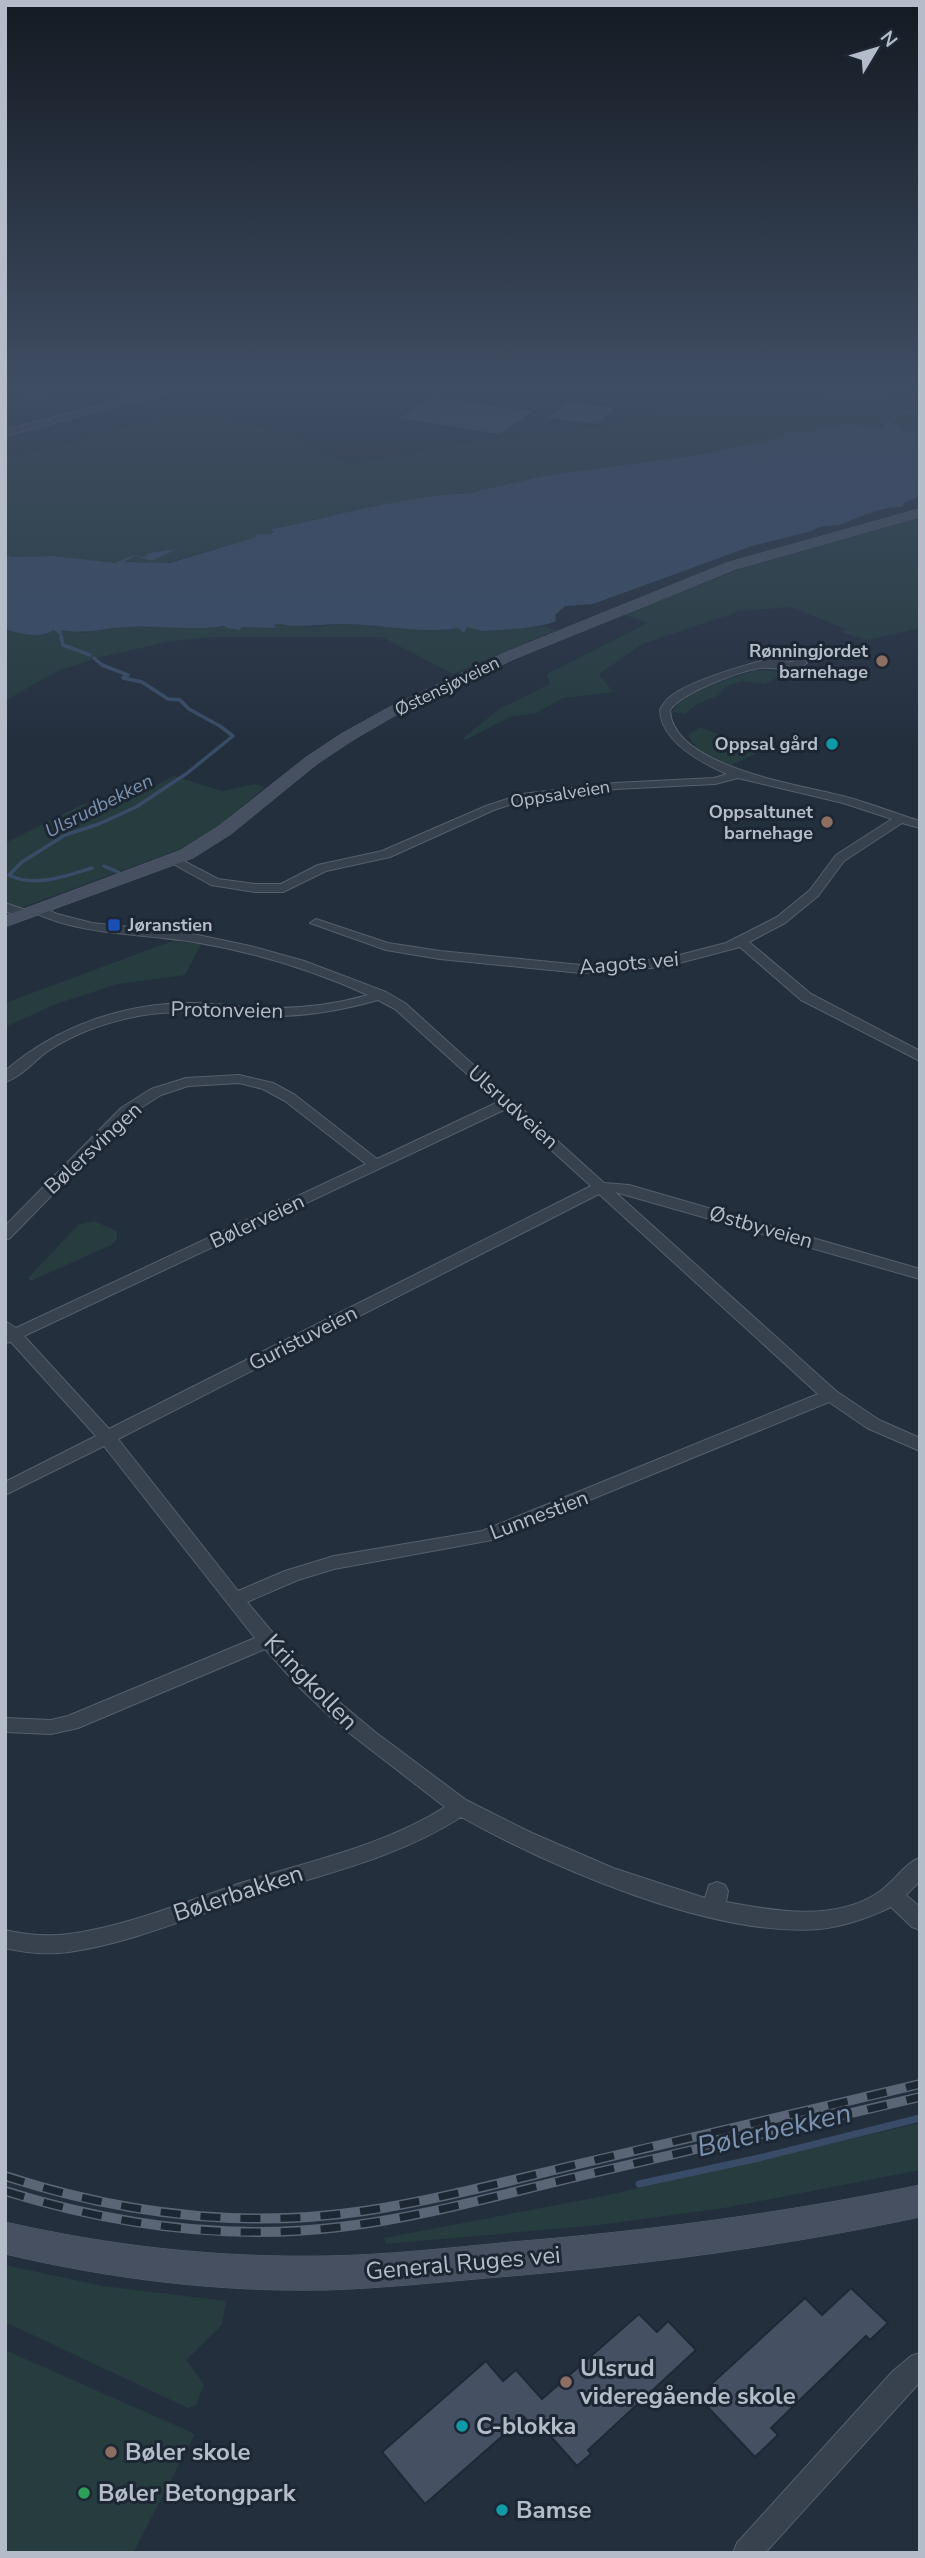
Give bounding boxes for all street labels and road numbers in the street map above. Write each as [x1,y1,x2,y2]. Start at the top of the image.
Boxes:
street label: Østensjøveien [391,650,503,722]
street label: Oppsalveien [508,774,612,814]
street label: Aagots vei [578,945,680,981]
street label: Protonveien [170,995,284,1025]
street label: Ulsrudveien [462,1059,564,1155]
street label: Bølersvingen [38,1096,148,1200]
street label: Bølerveien [205,1187,309,1255]
street label: Østbyveien [706,1199,816,1255]
street label: Guristuveien [244,1299,362,1377]
street label: Lunnestien [486,1483,592,1547]
street label: Kringkollen [257,1627,365,1737]
street label: Bølerbakken [169,1857,307,1929]
street label: General Ruges vei [364,2239,562,2287]

